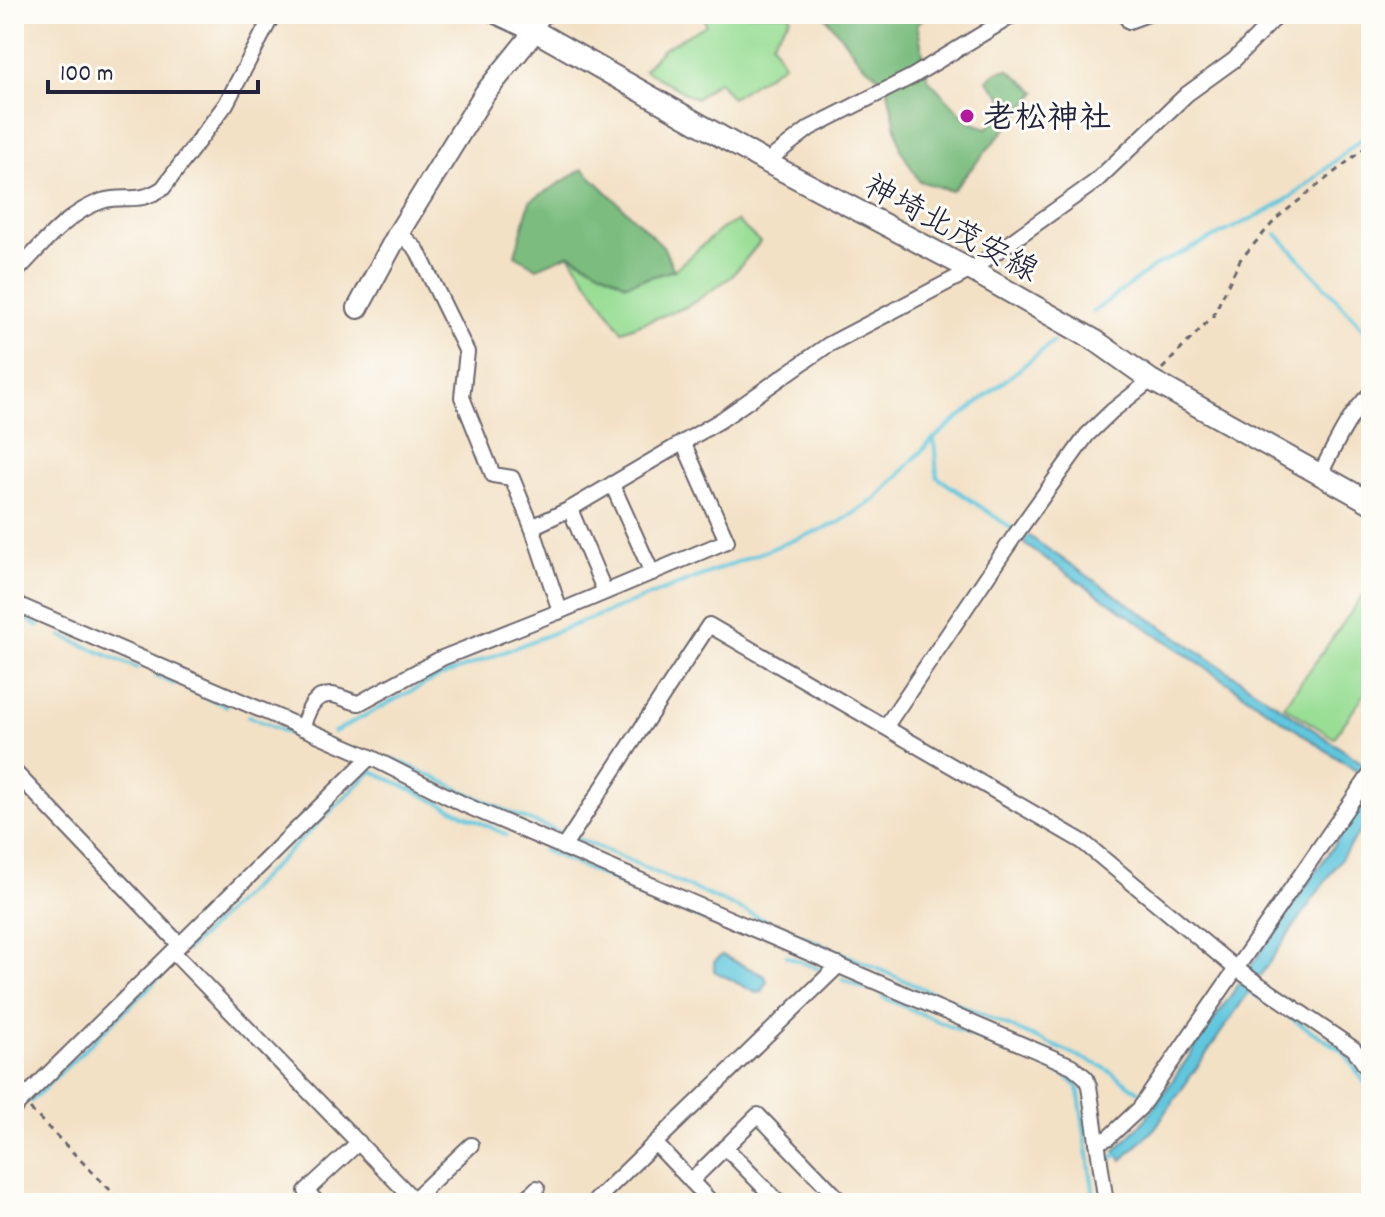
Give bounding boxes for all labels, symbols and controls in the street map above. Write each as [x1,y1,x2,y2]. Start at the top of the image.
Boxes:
scale bar [48,44,258,94]
text: 100 m [60,58,113,92]
place label: 老松神社 [983,98,1111,144]
marker: 老松神社 [958,107,976,125]
street label: 神埼北茂安線 [854,166,1045,297]

